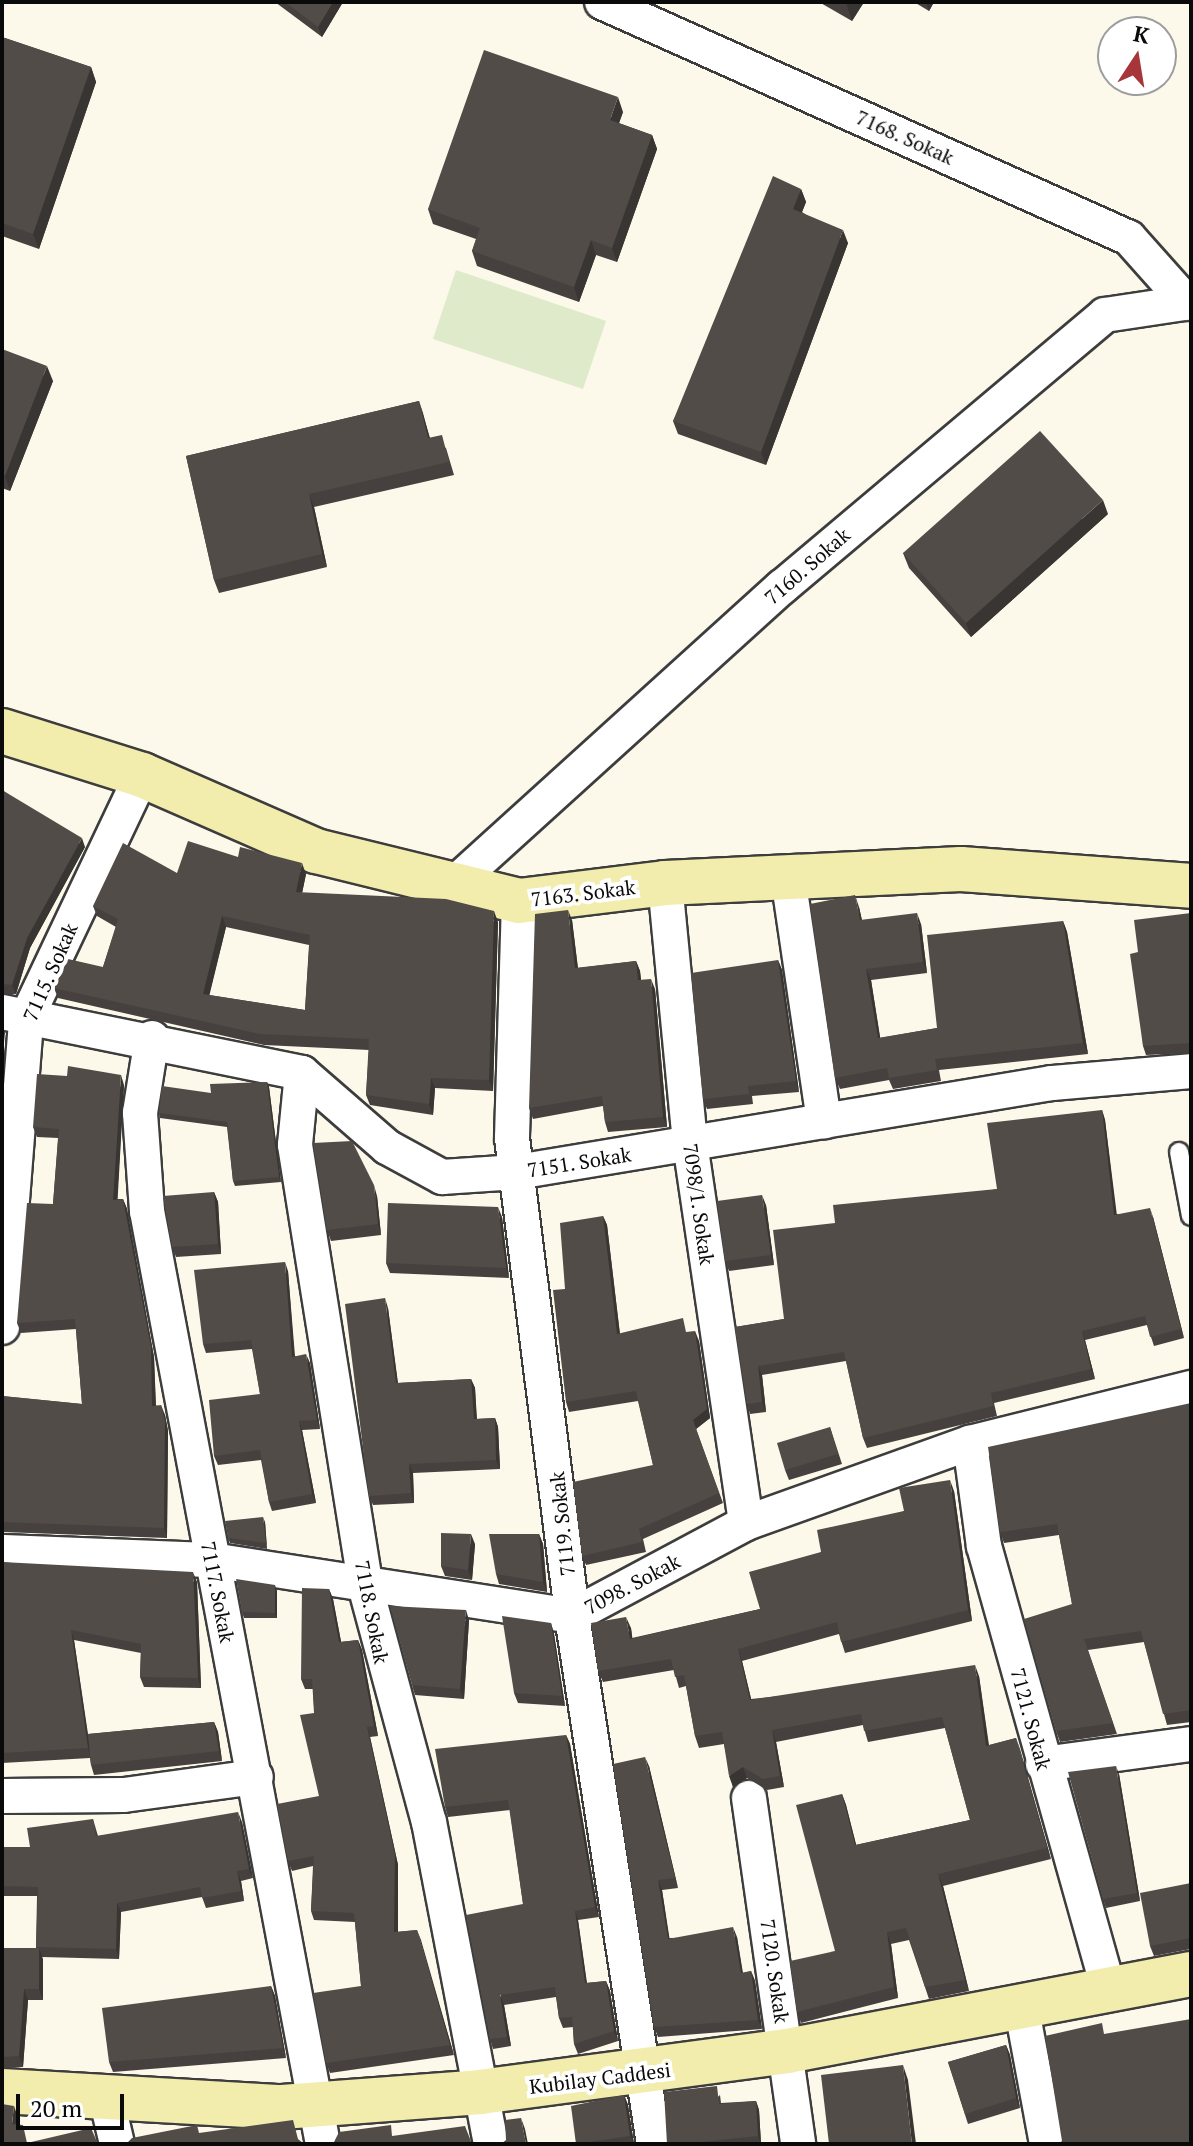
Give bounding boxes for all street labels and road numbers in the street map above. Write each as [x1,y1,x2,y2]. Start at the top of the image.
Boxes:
street label: 7168. Sokak [852,105,958,169]
street label: 7160. Sokak [759,522,855,610]
street label: 7163. Sokak [529,875,637,911]
street label: 7115. Sokak [18,919,82,1025]
street label: 7098/1. Sokak [679,1141,719,1267]
street label: 7151. Sokak [525,1142,633,1182]
street label: 7119. Sokak [545,1470,579,1578]
street label: 7117. Sokak [196,1539,240,1645]
street label: 7098. Sokak [580,1549,684,1619]
street label: 7118. Sokak [350,1558,394,1666]
street label: 7121. Sokak [1006,1665,1056,1773]
street label: 7120. Sokak [756,1917,794,2025]
street label: Kubilay Caddesi [528,2057,672,2099]

